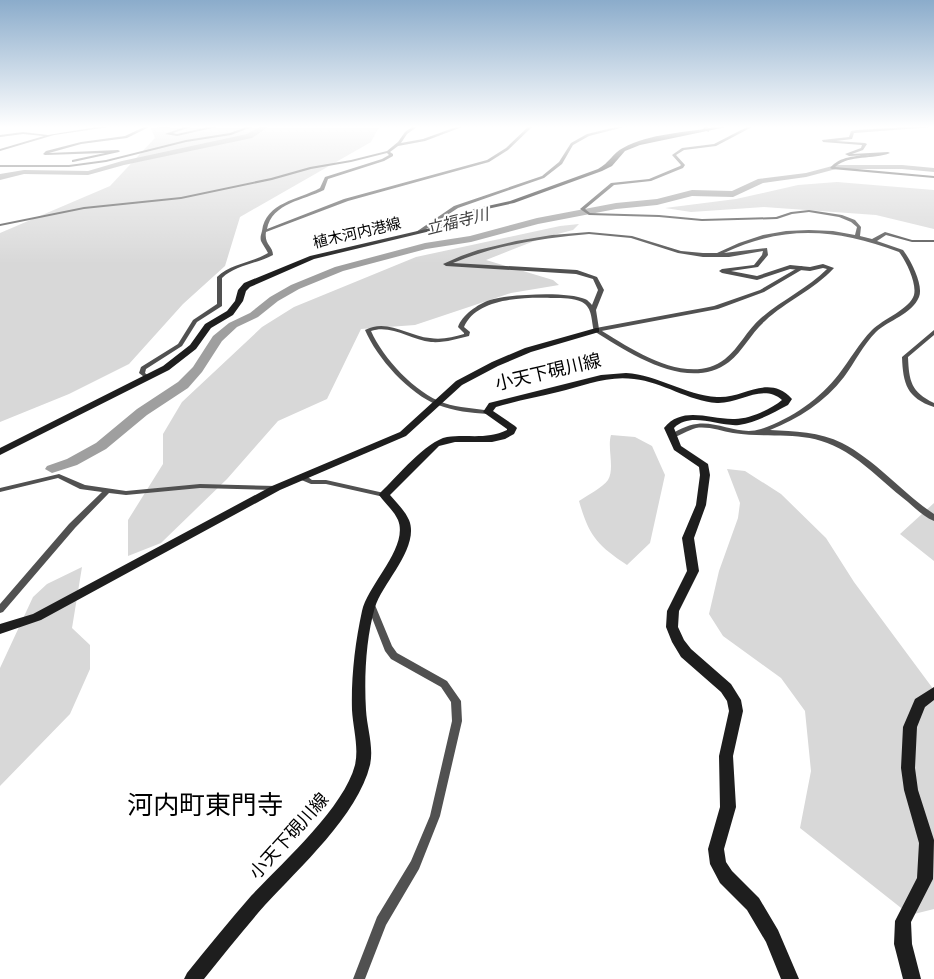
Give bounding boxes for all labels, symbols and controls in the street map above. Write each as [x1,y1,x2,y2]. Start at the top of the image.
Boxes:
water label: 立福寺川 [424,204,492,238]
street label: 植木河内港線 [311,213,403,252]
street label: 小天下硯川線 [493,349,603,395]
district label: 河内町東門寺 [127,789,283,821]
street label: 小天下硯川線 [245,789,333,883]

